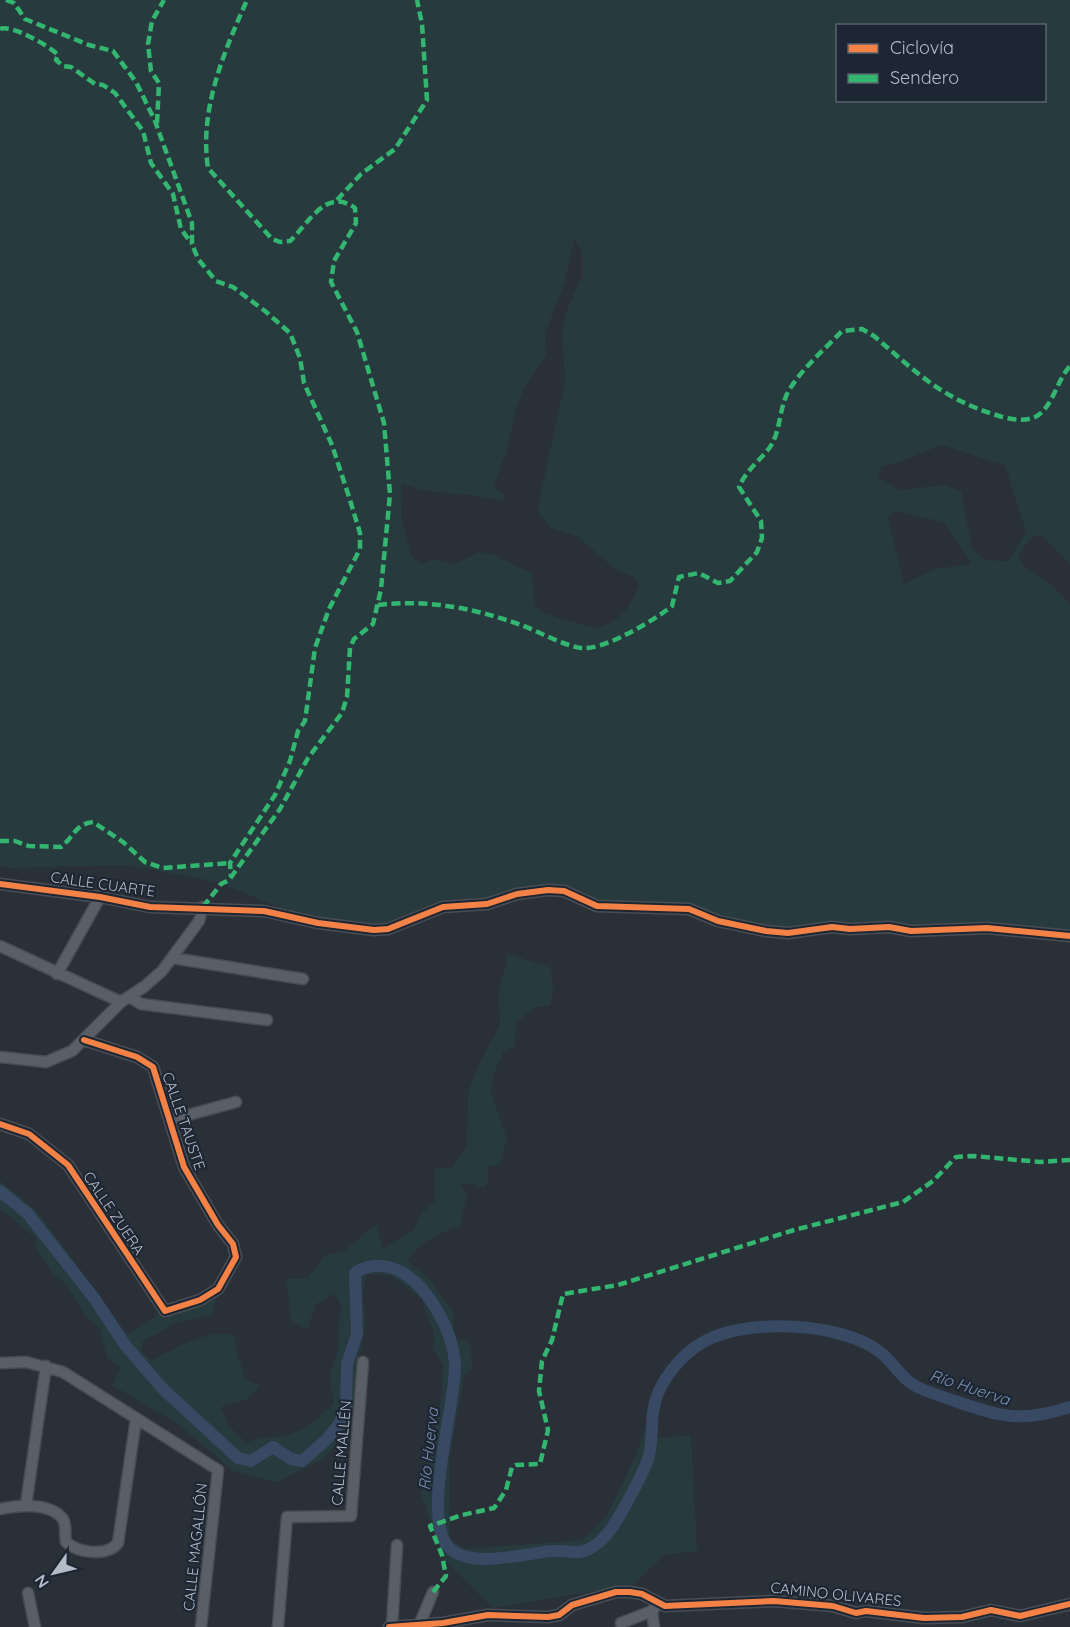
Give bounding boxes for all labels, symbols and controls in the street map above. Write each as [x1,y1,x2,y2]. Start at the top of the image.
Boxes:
legend [836,24,1046,102]
text: Ciclovía [890,36,954,59]
text: Sendero [890,66,959,89]
street label: CALLE CUARTE [49,867,157,901]
street label: CALLE TAUSTE [158,1069,210,1173]
street label: CALLE ZUERA [79,1168,149,1259]
water label: Río Huerva [927,1365,1014,1410]
street label: CALLE MALLÉN [327,1400,355,1506]
water label: Río Huerva [414,1405,442,1491]
street label: CALLE MAGALLÓN [179,1482,211,1612]
north arrow [24,1543,84,1603]
text: N [30,1571,53,1592]
street label: CAMINO OLIVARES [770,1578,902,1610]

